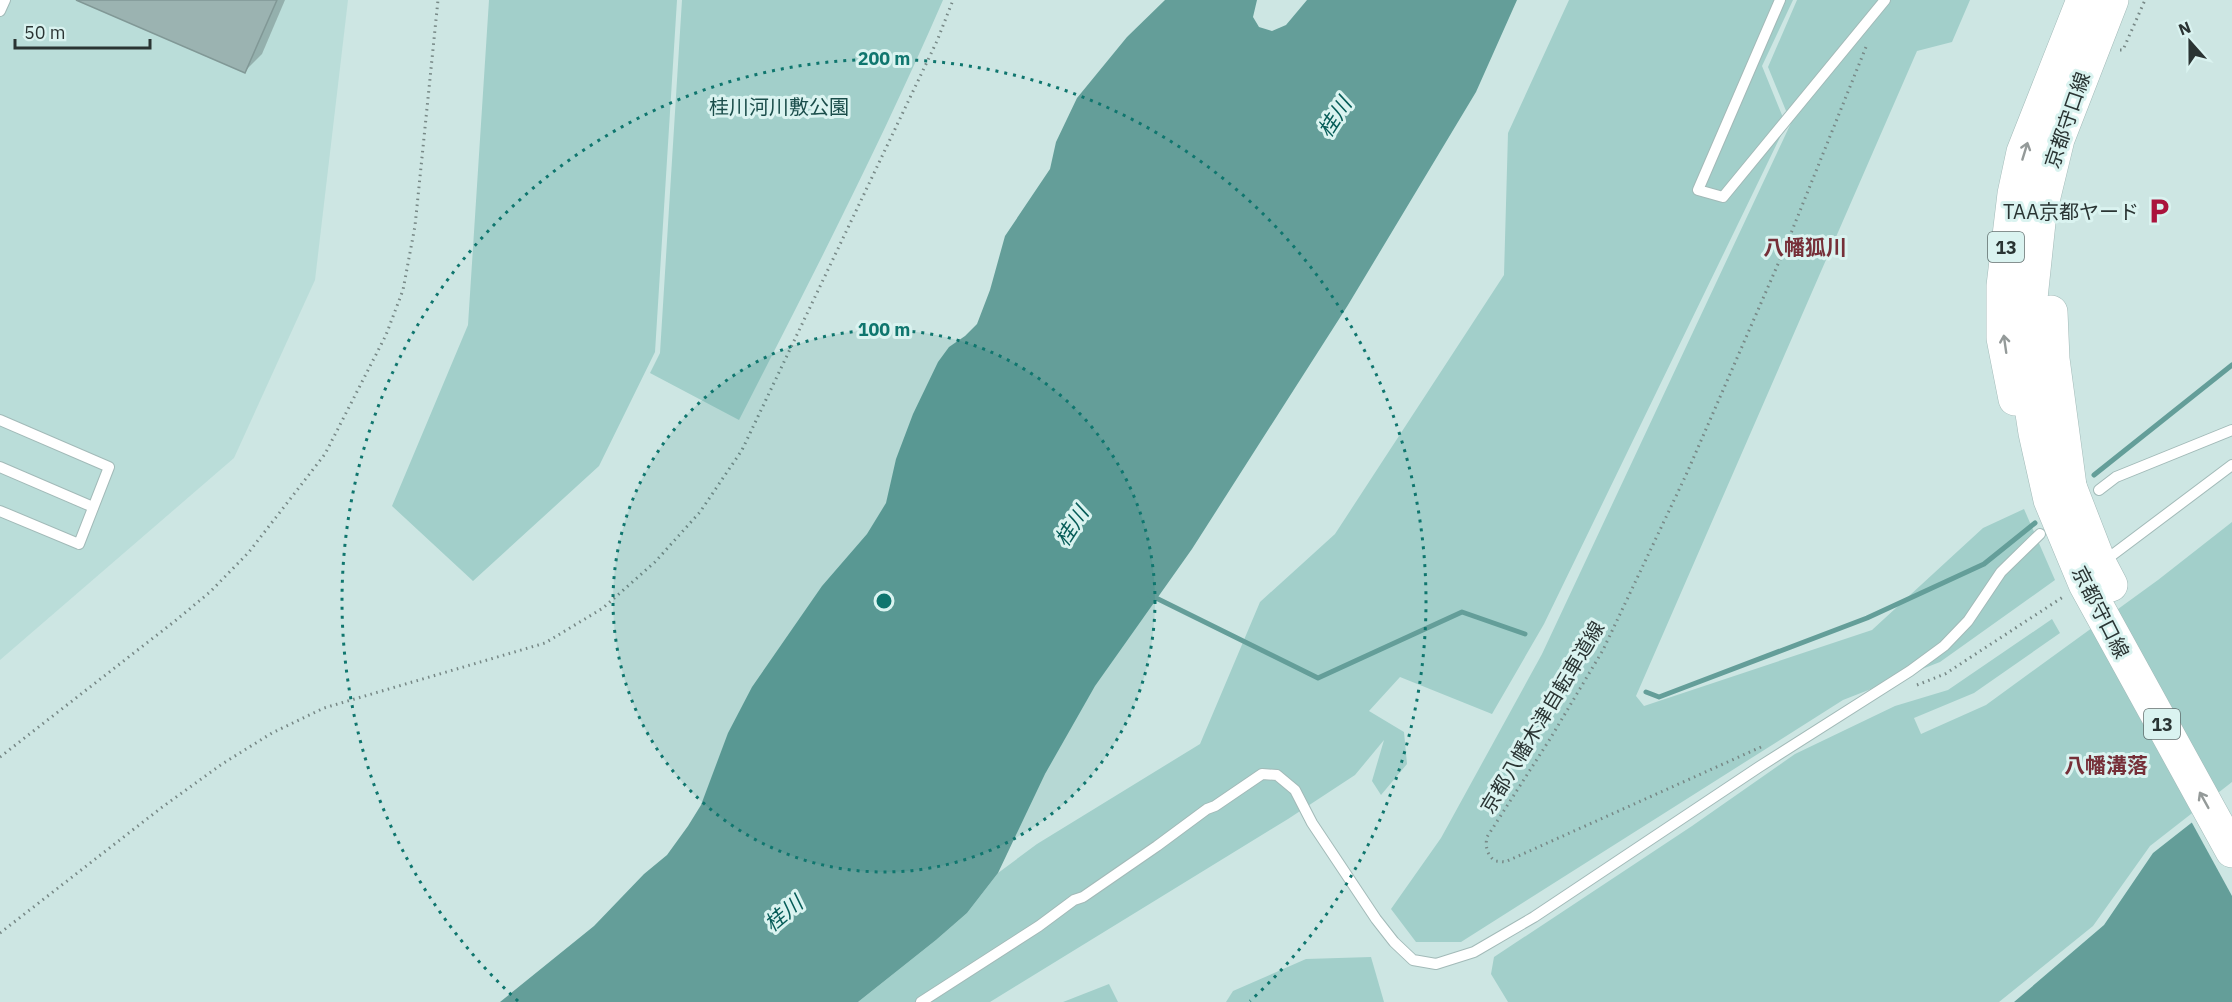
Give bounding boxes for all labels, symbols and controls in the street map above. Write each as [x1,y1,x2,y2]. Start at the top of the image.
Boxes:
scale bar [15,12,150,50]
north arrow [2160,12,2220,72]
text: N [2176,17,2194,39]
text: 50 m [24,21,66,44]
text: 200 m [858,47,910,70]
street label: 京都守口線 [2038,68,2096,172]
water label: 桂川 [1311,90,1358,142]
park label: 桂川河川敷公園 [709,93,849,120]
one-way arrow [2020,142,2031,161]
parking icon: TAA京都ヤード [2144,196,2174,226]
place label: TAA京都ヤード [2003,198,2139,225]
road number: 13 [1988,232,2024,262]
district label: 八幡狐川 [1763,233,1847,261]
text: 100 m [858,318,910,341]
one-way arrow [1999,334,2010,354]
water label: 桂川 [1048,499,1095,551]
street label: 京都守口線 [2066,561,2136,663]
centre of rings [874,591,894,611]
street label: 京都八幡木津自転車道線 [1474,616,1610,818]
road number: 13 [2144,709,2180,739]
district label: 八幡溝落 [2064,751,2148,779]
one-way arrow [2198,792,2210,809]
water label: 桂川 [758,887,810,937]

